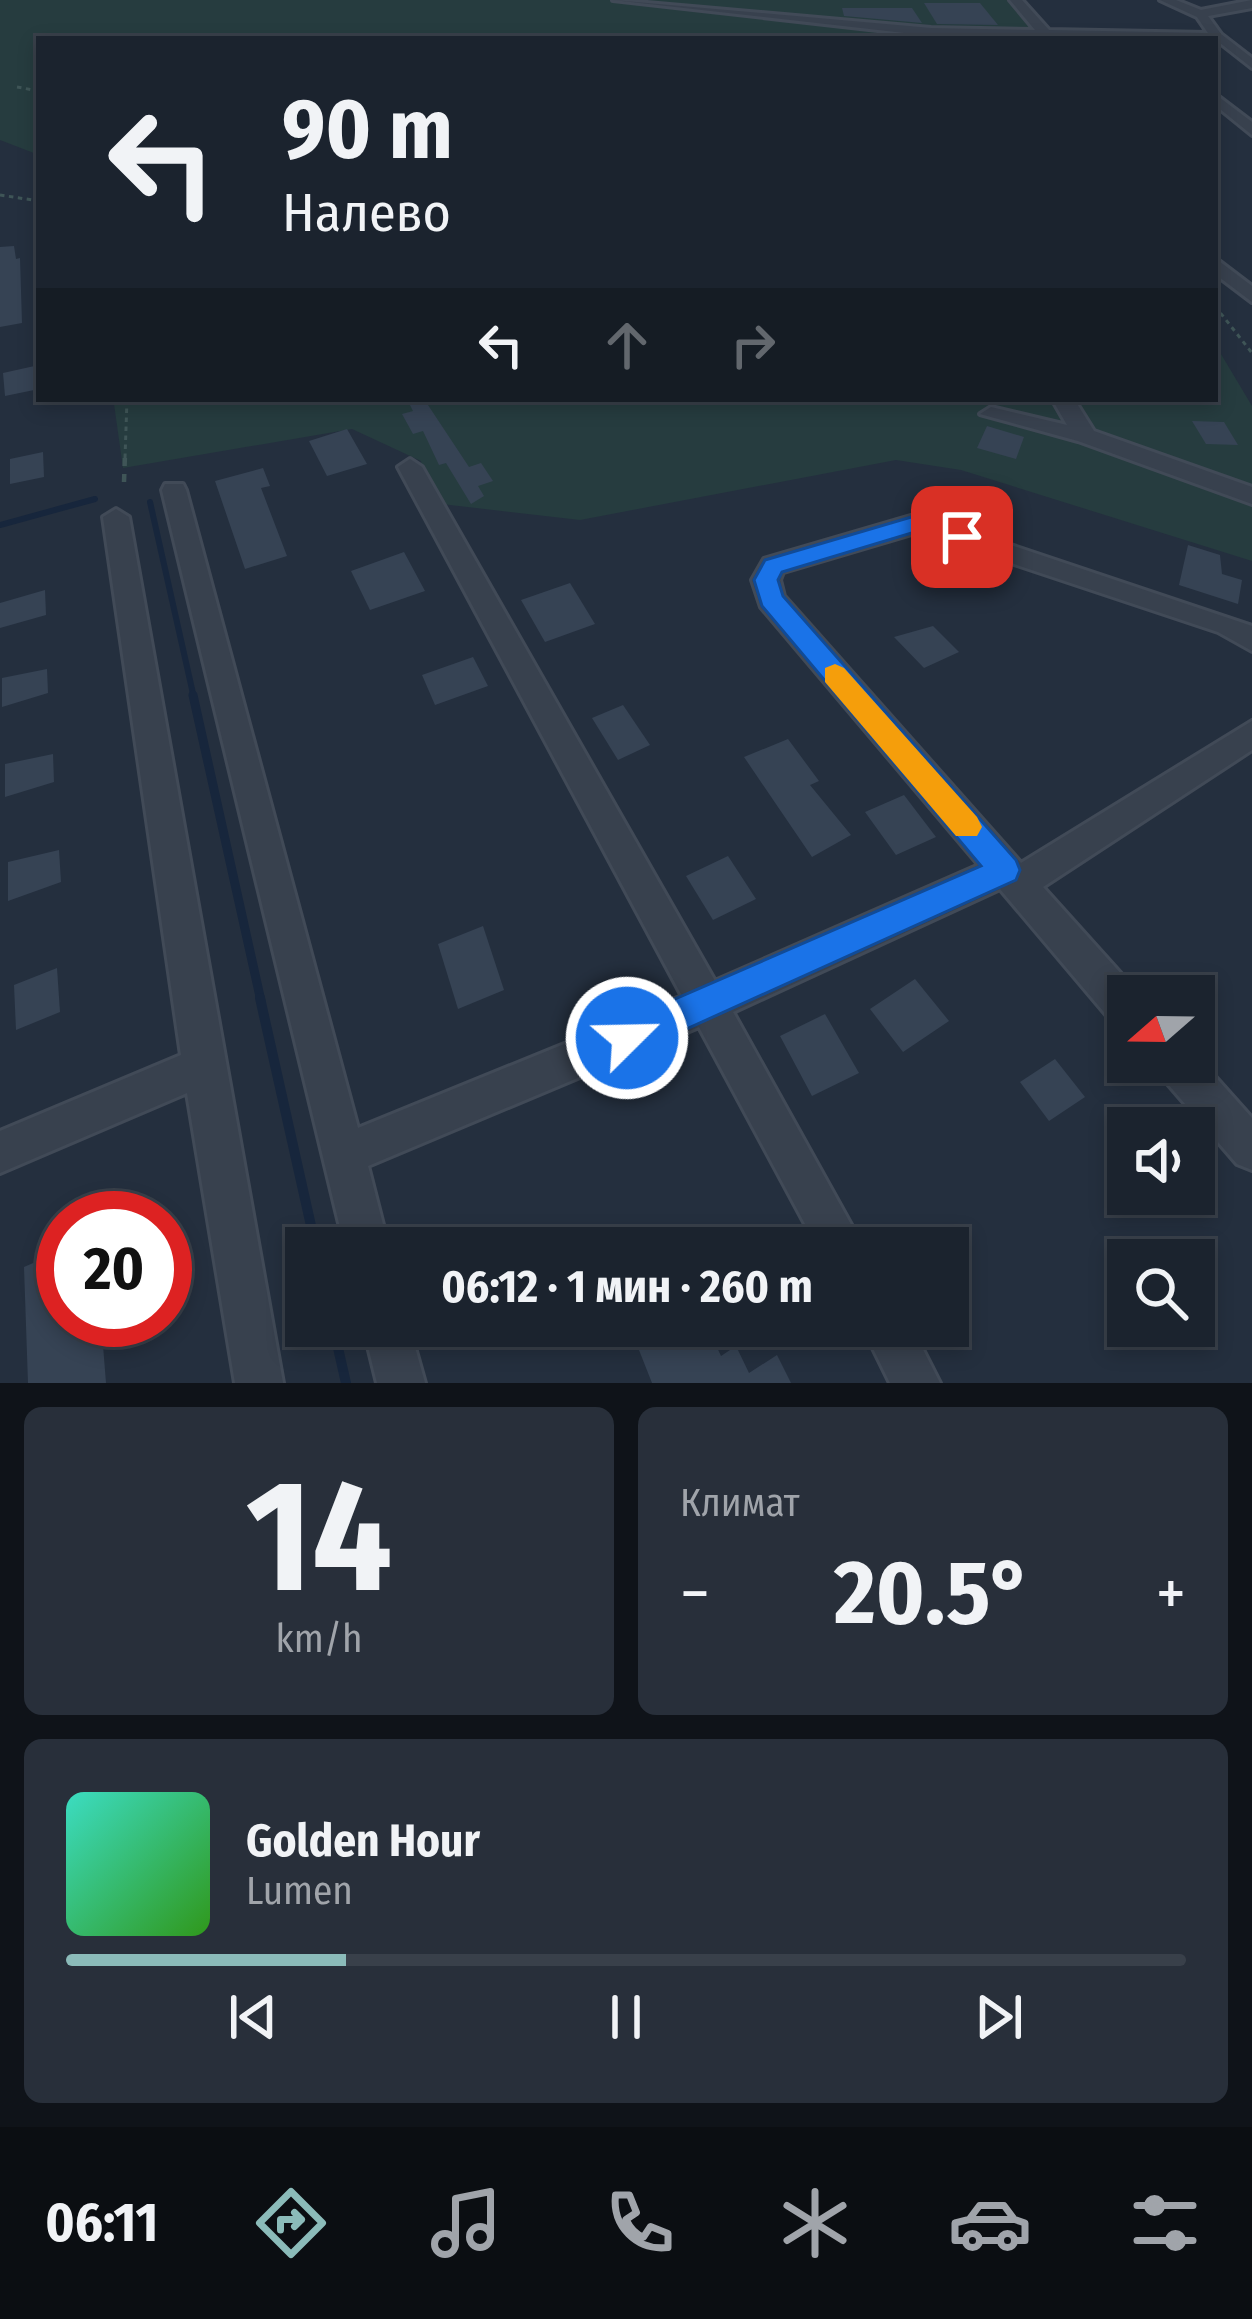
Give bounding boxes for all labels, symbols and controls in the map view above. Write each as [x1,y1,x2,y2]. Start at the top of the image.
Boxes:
text: 90 m [282,79,453,180]
icon: left [84,84,240,240]
text: Налево [282,181,451,245]
icon: left [468,312,534,378]
icon: ahead [594,312,660,378]
icon: right [720,312,786,378]
pin [911,486,1013,588]
icon: arrive [929,504,995,570]
position arrow [564,975,690,1101]
north arrow [1107,975,1215,1083]
map controls [1107,975,1215,1347]
button: sound [1107,1107,1215,1215]
speed limit sign: 20 [36,1191,192,1347]
button: search [1107,1239,1215,1347]
text: 06:12 · 1 мин · 260 m [441,1260,813,1314]
text: 14 [246,1444,392,1631]
text: Климат [680,1480,800,1526]
text: 20.5° [834,1539,1032,1647]
text: − [680,1554,710,1633]
text: + [1156,1554,1186,1633]
text: km/h [276,1616,362,1662]
text: Golden Hour [246,1814,480,1868]
text: Lumen [246,1868,353,1914]
icon: previous [220,1984,286,2050]
icon: pause [593,1984,659,2050]
icon: next [966,1984,1032,2050]
icon: directions [249,2181,333,2265]
icon: music [424,2181,508,2265]
icon: phone [598,2181,682,2265]
icon: climate [773,2181,857,2265]
icon: car [948,2181,1032,2265]
icon: filters [1123,2181,1207,2265]
text: 06:11 [45,2191,158,2255]

